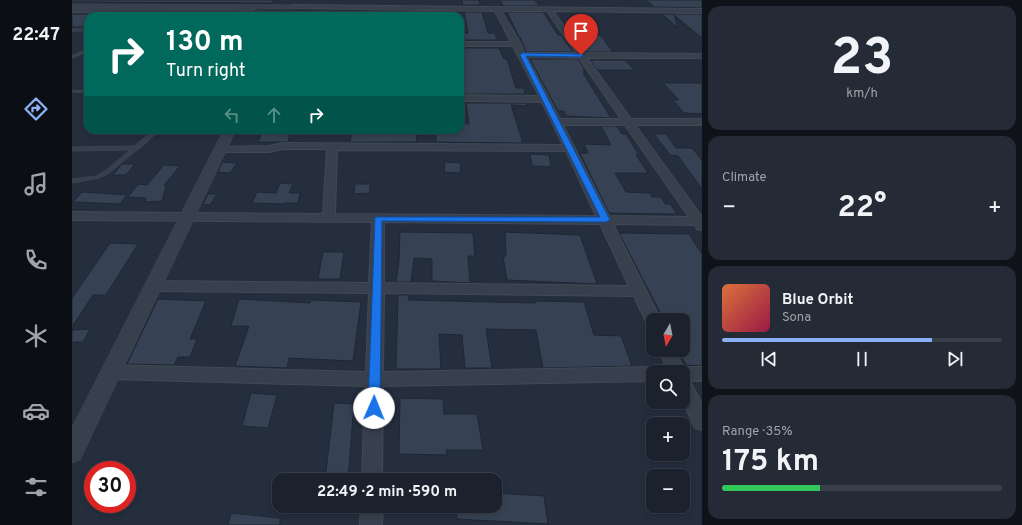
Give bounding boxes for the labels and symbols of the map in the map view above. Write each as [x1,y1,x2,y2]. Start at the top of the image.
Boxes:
pin [564,14,598,55]
north arrow [646,313,690,357]
position arrow [353,387,395,429]
speed limit sign: 30 [84,461,136,513]

